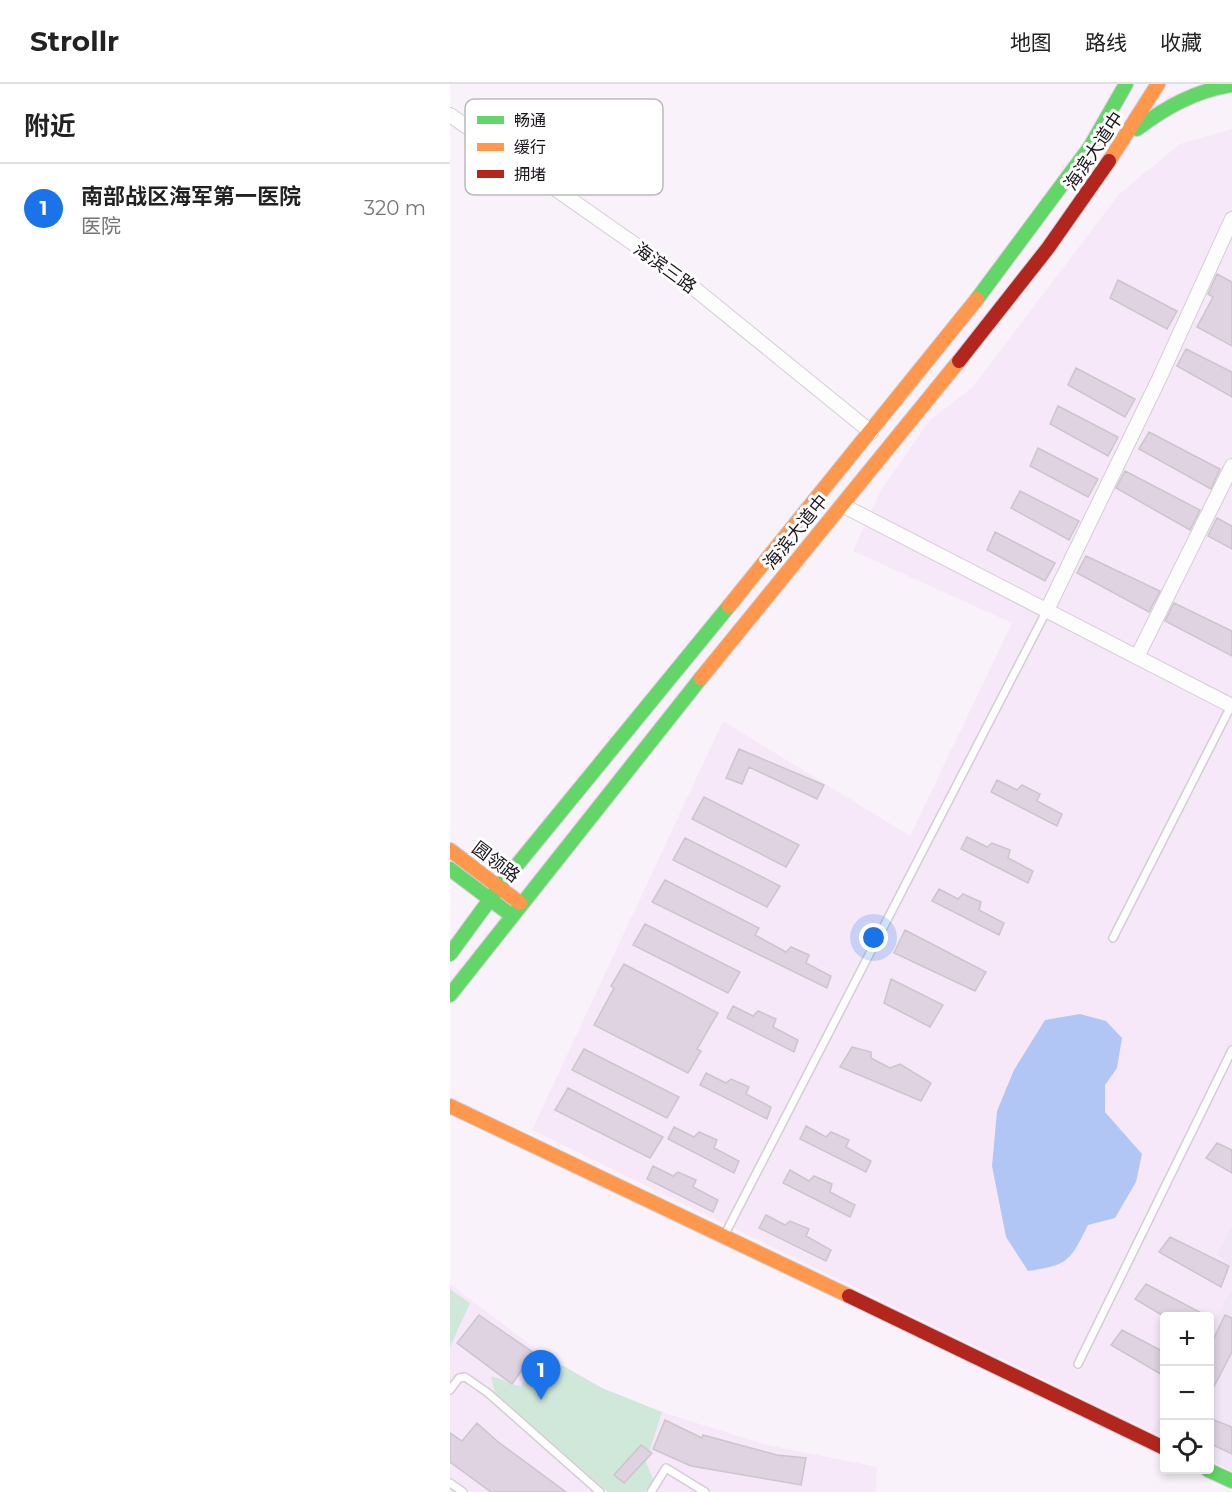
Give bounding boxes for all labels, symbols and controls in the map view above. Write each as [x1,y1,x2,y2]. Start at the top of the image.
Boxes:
text: Strollr [30,24,119,58]
text: 地图 [1010,30,1052,55]
text: 路线 [1085,30,1127,55]
text: 收藏 [1160,30,1202,55]
legend [465,99,663,195]
street label: 海滨大道中 [1060,108,1128,194]
text: 附近 [24,110,76,142]
text: 畅通 [514,111,546,130]
text: 缓行 [514,138,546,157]
text: 拥堵 [514,165,546,184]
text: 南部战区海军第一医院 [81,183,301,210]
text: 1 [40,196,47,220]
text: 320 m [364,196,426,220]
text: 医院 [81,214,121,238]
street label: 海滨三路 [629,238,701,298]
street label: 海滨大道中 [759,490,833,574]
street label: 圆领路 [468,837,524,887]
your location [859,923,888,952]
map controls [1160,1312,1214,1474]
button: + [1160,1312,1214,1366]
pin: 1 [522,1350,560,1400]
button: − [1160,1366,1214,1420]
button: locate [1160,1420,1214,1474]

